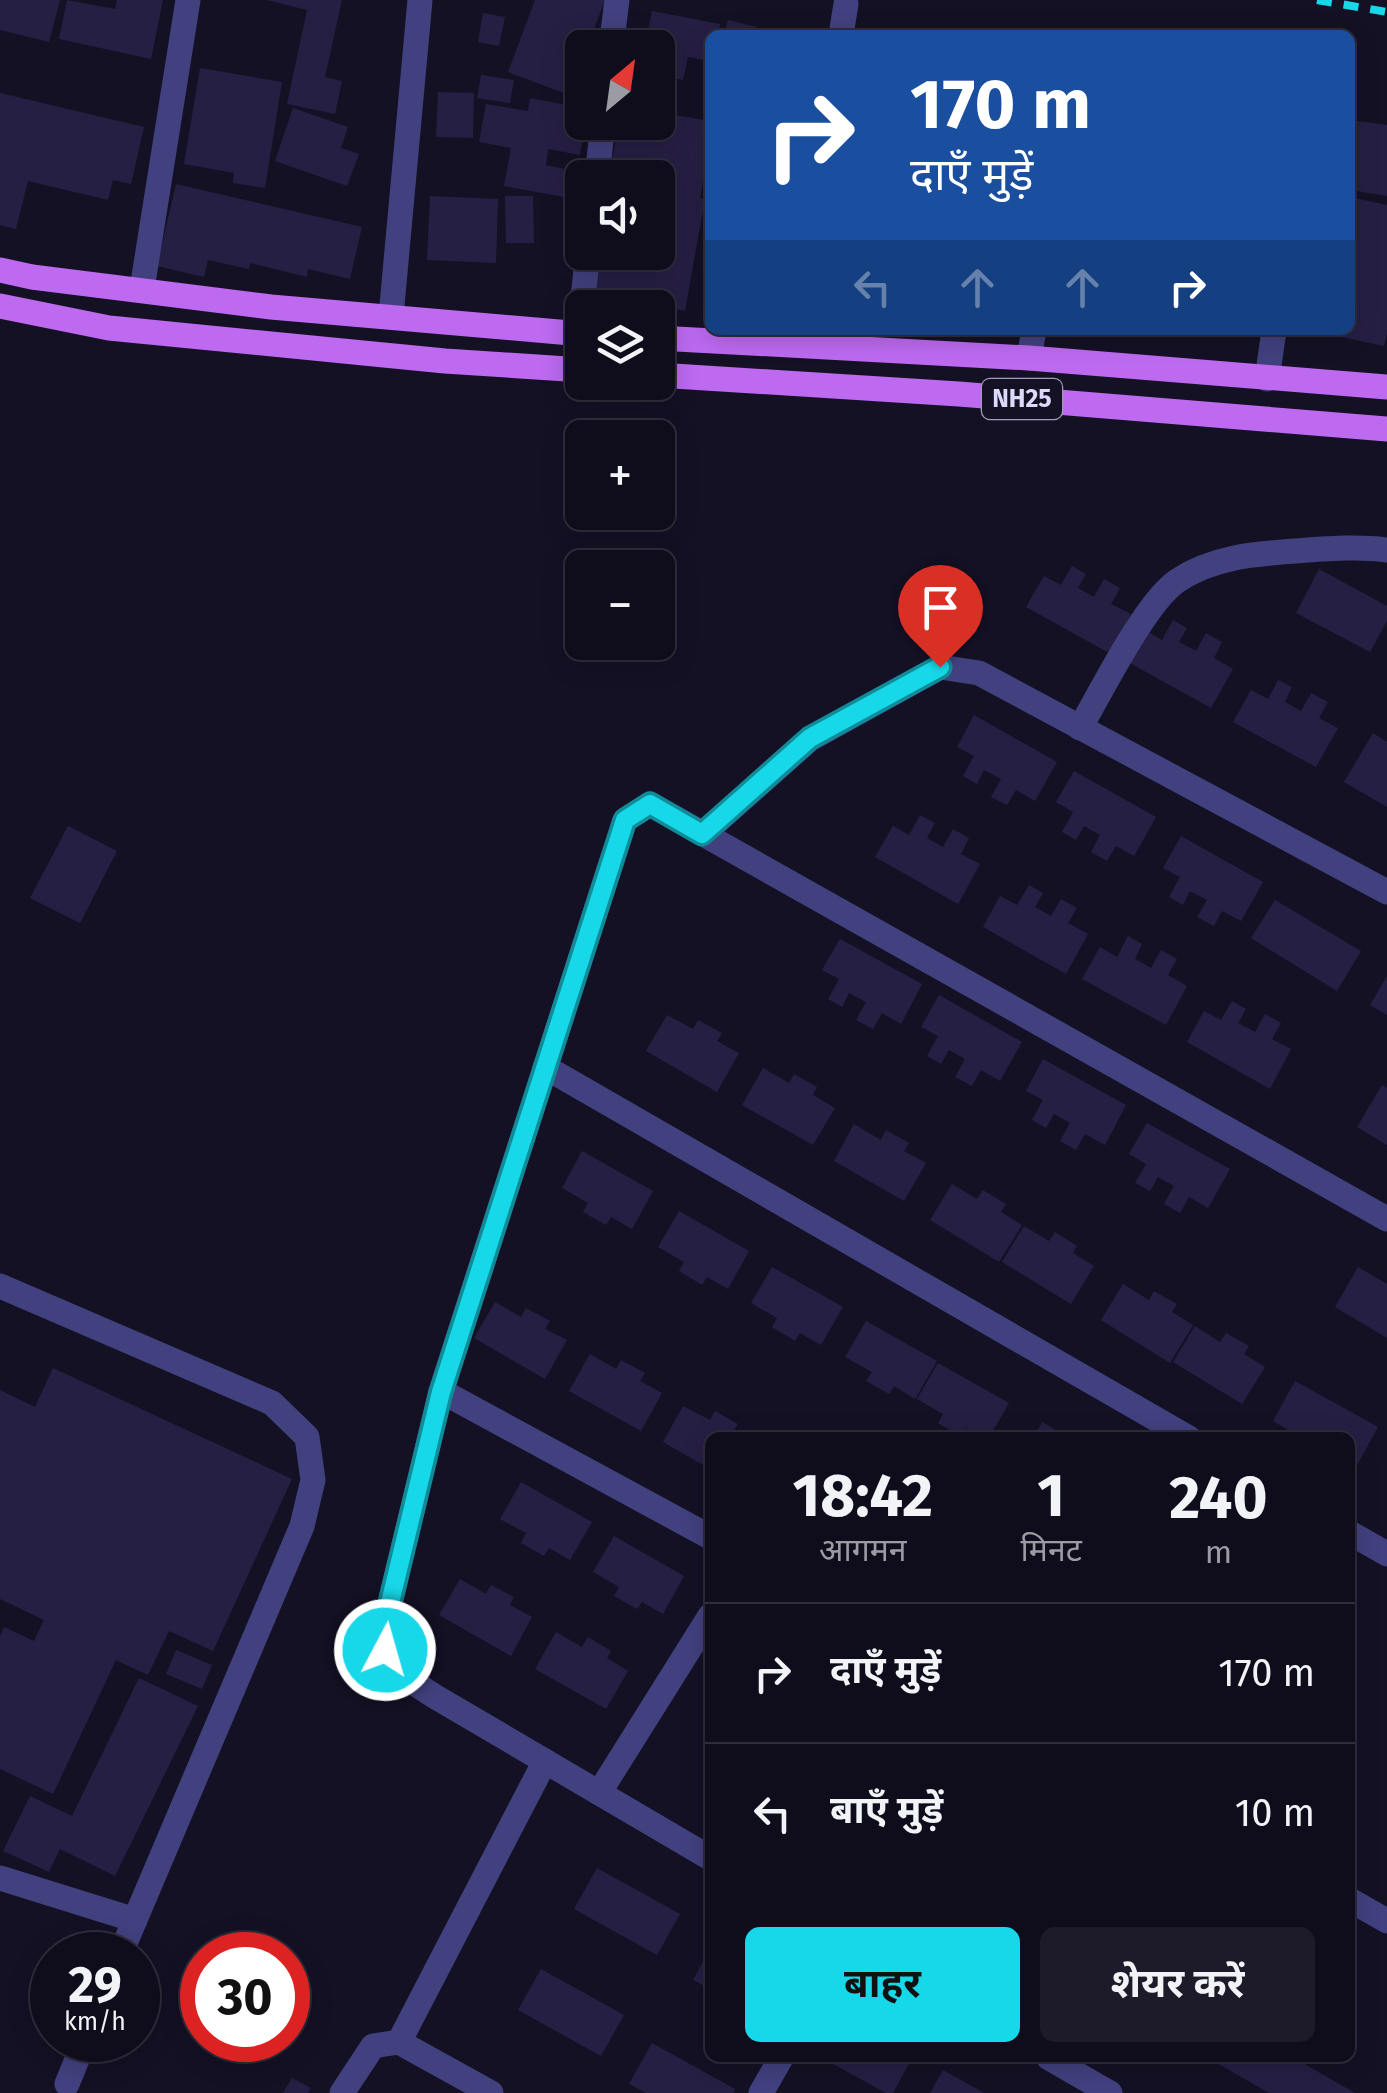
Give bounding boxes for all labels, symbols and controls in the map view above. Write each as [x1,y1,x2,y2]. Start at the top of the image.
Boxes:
north arrow [565,30,675,140]
map controls [565,30,675,660]
text: 170 m [910,63,1091,147]
icon: right [745,70,875,200]
text: दाएँ मुड़ें [910,148,1033,202]
button: sound [565,160,675,270]
icon: left [845,260,900,315]
icon: ahead [950,260,1005,315]
icon: ahead [1055,260,1110,315]
icon: right [1160,260,1215,315]
button: layers [565,290,675,400]
road number: NH25 [982,379,1062,419]
button: + [565,420,675,530]
button: − [565,550,675,660]
pin [898,565,983,668]
icon: arrive [913,580,968,635]
text: 18:42 [792,1460,933,1532]
text: 1 [1037,1460,1065,1532]
text: 240 [1169,1462,1268,1534]
text: आगमन [819,1531,907,1569]
text: मिनट [1020,1531,1082,1569]
text: m [1205,1533,1232,1571]
position arrow [333,1598,437,1702]
icon: right [745,1646,800,1701]
text: दाएँ मुड़ें [830,1647,941,1693]
text: 170 m [1218,1650,1315,1696]
icon: left [745,1786,800,1841]
text: बाएँ मुड़ें [830,1787,943,1833]
text: 10 m [1235,1790,1315,1836]
button: बाहर [745,1927,1020,2042]
button: शेयर करें [1040,1927,1315,2042]
speed limit sign: 30 [180,1932,310,2062]
text: 29 [68,1955,122,2015]
text: km/h [64,2007,126,2037]

